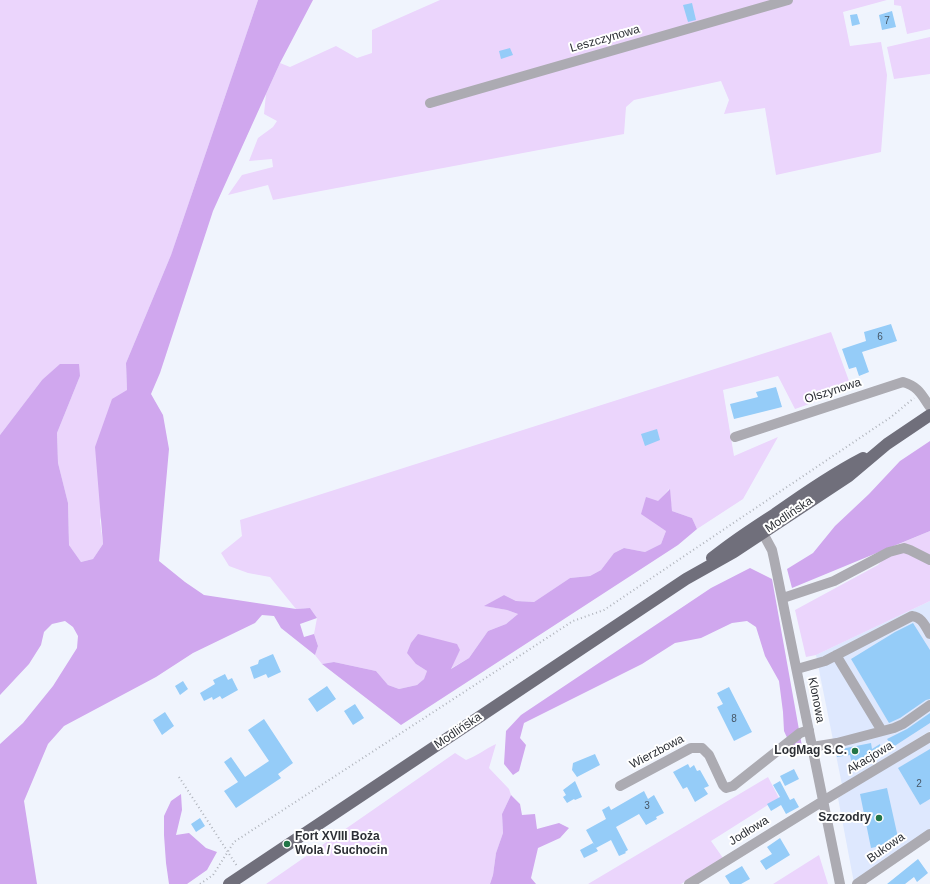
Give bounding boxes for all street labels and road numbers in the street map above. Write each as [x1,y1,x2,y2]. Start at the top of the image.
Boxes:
street label: Leszczynowa [568,22,642,56]
street label: Olszynowa [803,375,863,407]
street label: Modlińska [763,494,815,536]
street label: Klonowa [805,676,827,724]
street label: Modlińska [432,710,484,752]
street label: Wierzbowa [627,732,687,772]
street label: Akacjowa [844,739,896,777]
street label: Jodłowa [727,813,771,849]
street label: Bukowa [864,830,908,866]

